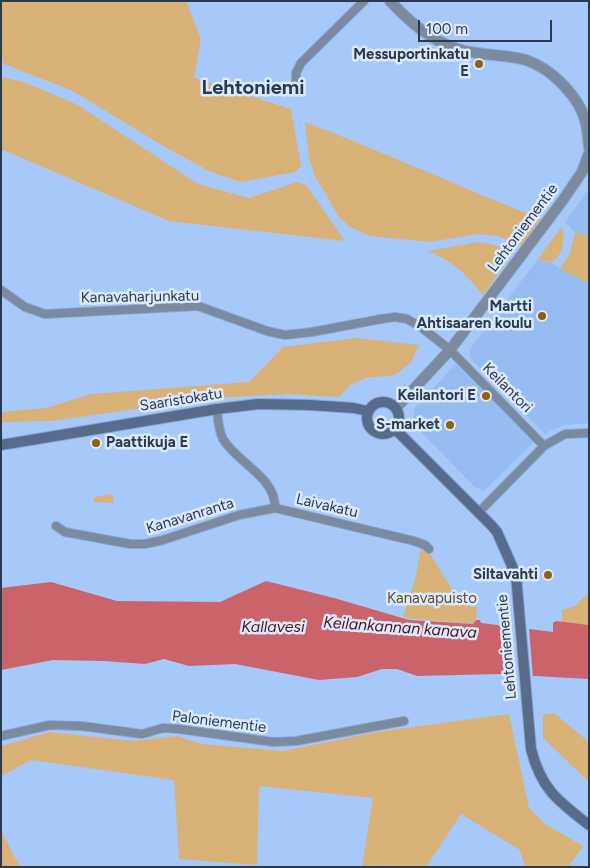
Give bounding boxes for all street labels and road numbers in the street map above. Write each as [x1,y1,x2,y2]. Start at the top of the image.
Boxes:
street label: Lehtoniementie [484,180,562,276]
street label: Kanavaharjunkatu [81,287,199,307]
street label: Keilantori [478,359,536,417]
street label: Saaristokatu [139,385,223,415]
street label: Laivakatu [294,490,360,522]
street label: Kanavanranta [144,494,236,538]
street label: Lehtoniementie [493,594,521,700]
street label: Paloniementie [171,707,267,737]

